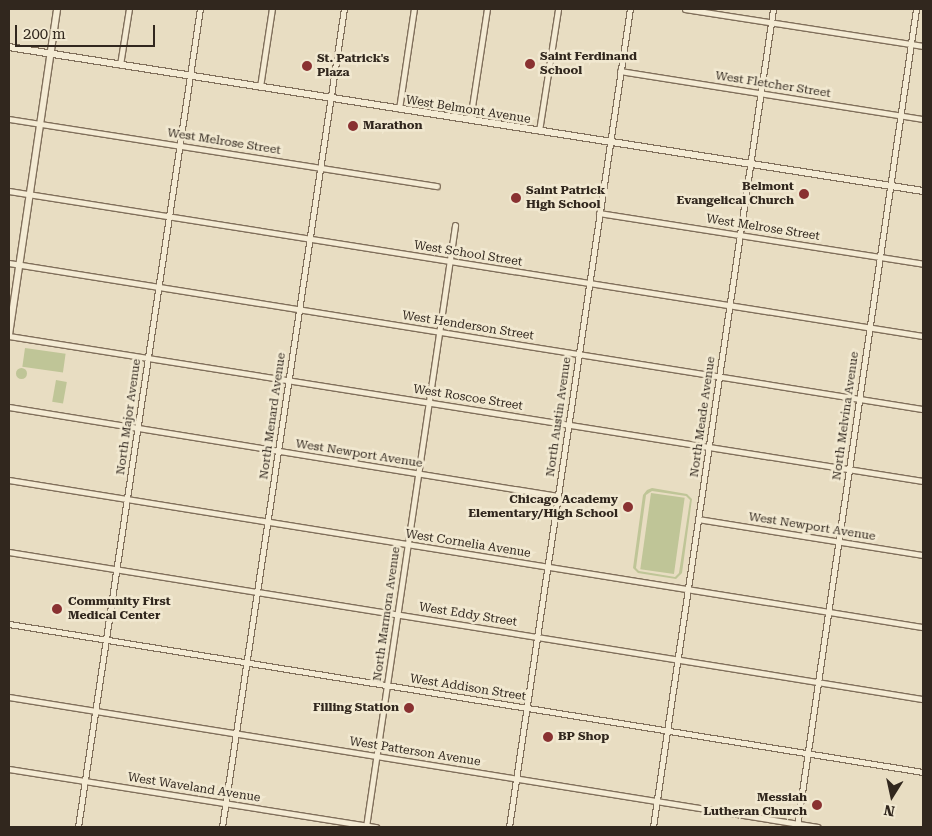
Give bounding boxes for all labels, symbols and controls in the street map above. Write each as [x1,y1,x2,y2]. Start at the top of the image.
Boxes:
scale bar [18,15,158,47]
text: 200 m [23,25,66,43]
place label: Saint Ferdinand School [540,50,637,78]
place label: St. Patrick's Plaza [317,52,389,80]
marker: Saint Ferdinand School [524,58,536,70]
marker: St. Patrick's Plaza [301,60,313,72]
street label: West Fletcher Street [714,69,832,101]
street label: West Belmont Avenue [404,93,532,127]
place label: Marathon [363,119,423,133]
marker: Marathon [347,120,359,132]
street label: West Melrose Street [166,126,282,158]
place label: Belmont Evangelical Church [677,180,794,208]
place label: Saint Patrick High School [526,184,605,212]
marker: Belmont Evangelical Church [798,188,810,200]
marker: Saint Patrick High School [510,192,522,204]
street label: West Melrose Street [705,212,821,244]
street label: West School Street [413,238,523,270]
street label: West Henderson Street [401,308,535,344]
street label: North Melvina Avenue [830,351,862,481]
street label: North Menard Avenue [257,352,289,480]
street label: North Austin Avenue [543,356,575,478]
street label: North Meade Avenue [687,356,719,478]
street label: North Major Avenue [114,358,144,476]
street label: West Roscoe Street [412,382,524,414]
street label: West Newport Avenue [294,437,424,471]
place label: Chicago Academy Elementary/High School [468,493,618,521]
marker: Chicago Academy Elementary/High School [622,501,634,513]
street label: West Newport Avenue [747,510,877,544]
street label: West Cornelia Avenue [404,527,532,561]
street label: North Marmora Avenue [370,546,404,682]
place label: Community First Medical Center [68,595,171,623]
street label: West Eddy Street [418,600,518,630]
marker: Community First Medical Center [50,602,64,616]
street label: West Addison Street [409,672,527,704]
place label: Filling Station [313,701,399,715]
marker: Filling Station [403,702,415,714]
place label: BP Shop [558,730,609,744]
marker: BP Shop [542,731,554,743]
street label: West Patterson Avenue [348,735,482,769]
street label: West Waveland Avenue [127,770,261,806]
north arrow [867,771,917,821]
place label: Messiah Lutheran Church [703,791,807,819]
marker: Messiah Lutheran Church [811,799,823,811]
text: N [883,802,896,820]

